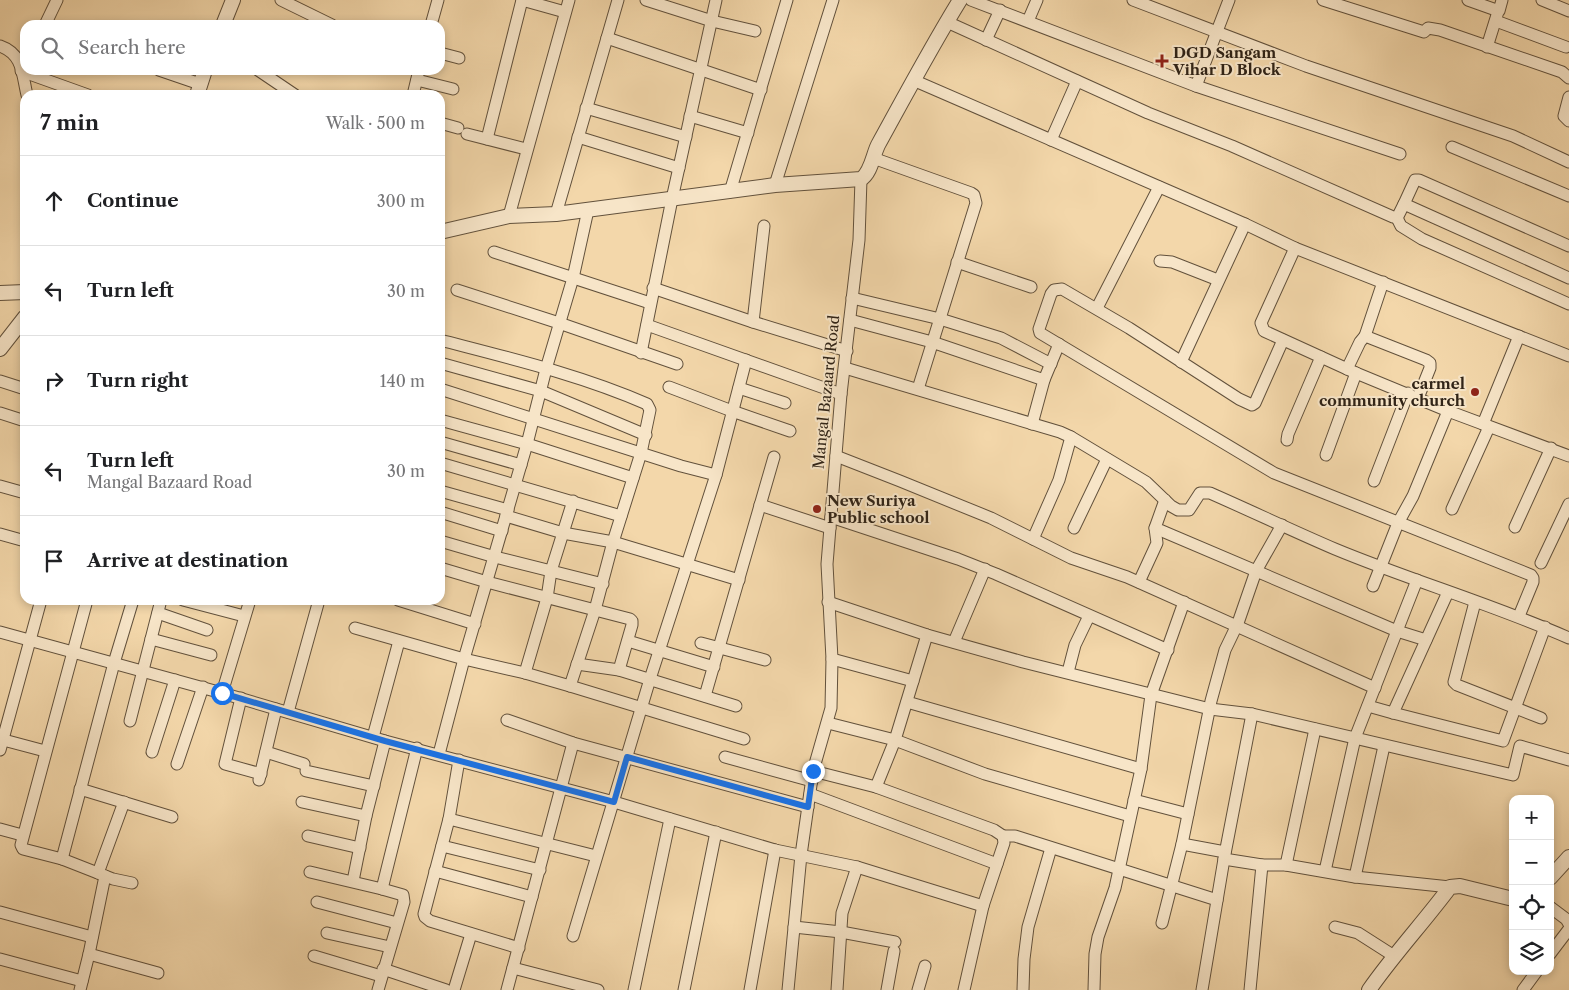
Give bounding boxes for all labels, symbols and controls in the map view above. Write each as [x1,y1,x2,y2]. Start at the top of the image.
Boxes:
search box [20,20,445,75]
icon: search [38,34,66,62]
text: Search here [78,36,186,59]
place label: DGD Sangam Vihar D Block [1172,43,1282,79]
marker: DGD Sangam Vihar D Block [1155,54,1169,68]
text: 7 min [40,110,99,135]
text: Walk · 500 m [326,113,425,133]
icon: ahead [40,187,68,215]
text: Continue [87,189,179,212]
text: 300 m [377,191,425,211]
icon: left [40,277,68,305]
text: Turn left [87,279,174,302]
text: 30 m [387,281,425,301]
street label: Mangal Bazaard Road [808,314,844,470]
icon: right [40,367,68,395]
text: Turn right [87,369,188,392]
text: 140 m [380,371,425,391]
place label: carmel community church [1319,374,1466,410]
marker: carmel community church [1469,386,1481,398]
text: Turn left [87,449,174,472]
icon: left [40,457,68,485]
text: 30 m [387,461,425,481]
text: Mangal Bazaard Road [87,472,252,492]
place label: New Suriya Public school [827,491,930,527]
marker: New Suriya Public school [811,503,823,515]
icon: arrive [40,547,68,575]
text: Arrive at destination [87,549,288,572]
route start [211,682,234,705]
route end [802,760,825,783]
map controls [1509,795,1554,975]
button: + [1509,795,1554,840]
button: − [1509,840,1554,885]
button: locate [1509,885,1554,930]
button: layers [1509,930,1554,975]

